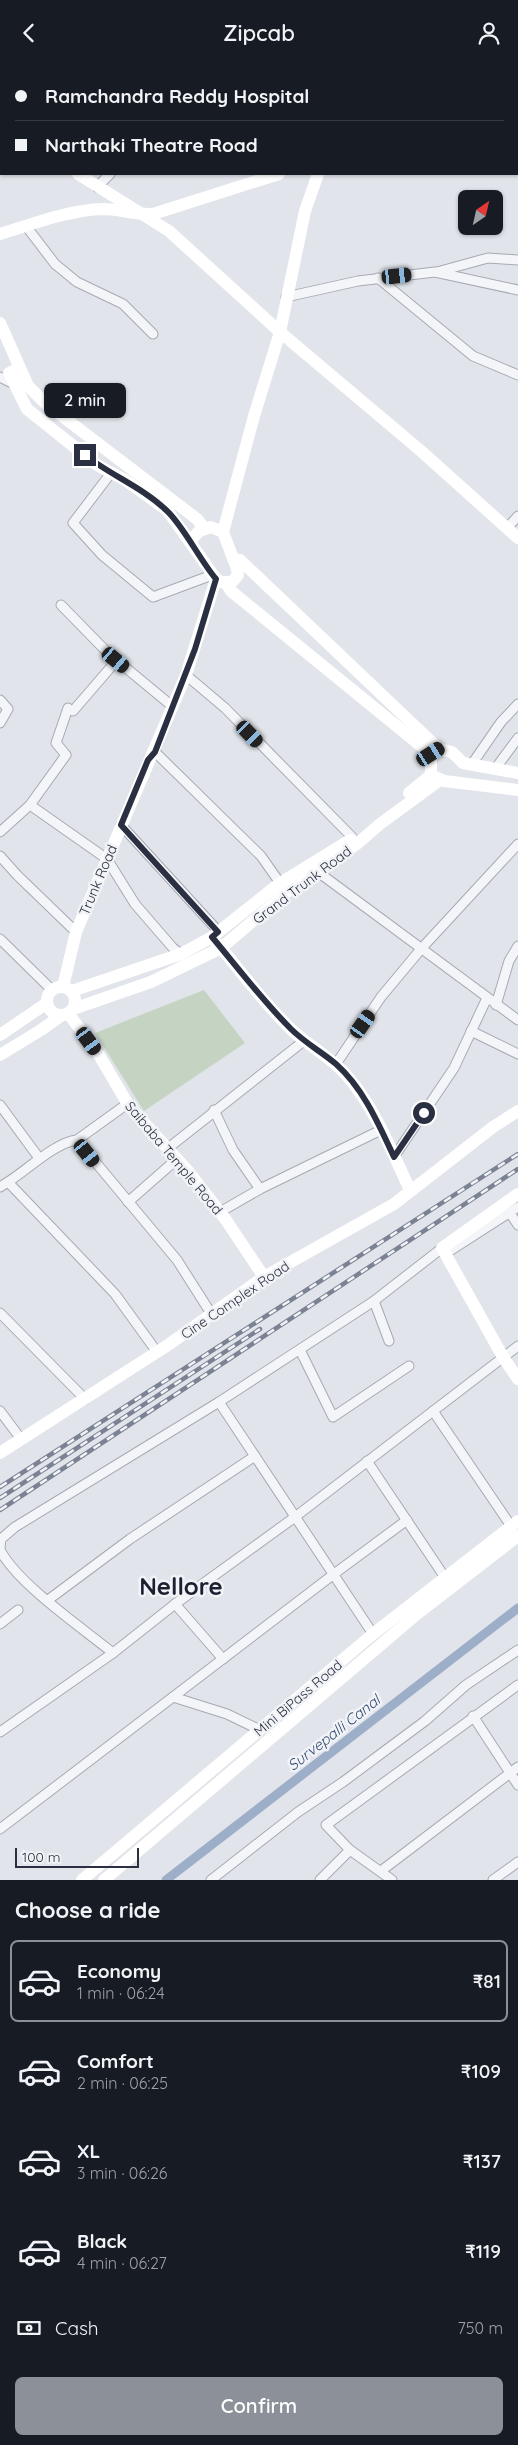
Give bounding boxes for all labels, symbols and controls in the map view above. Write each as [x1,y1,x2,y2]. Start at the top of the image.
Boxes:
icon: back [15,19,43,47]
text: Zipcab [223,19,295,47]
icon: person [475,19,503,47]
text: Ramchandra Reddy Hospital [45,84,309,108]
text: Narthaki Theatre Road [45,133,258,157]
north arrow [458,190,502,235]
map controls [458,190,503,235]
car [381,267,412,285]
callout: 2 min [44,383,126,417]
text: 2 min [64,390,106,410]
route end [74,444,96,466]
car [99,645,132,675]
car [234,718,265,750]
car [414,740,447,768]
street label: Trunk Road [75,842,121,918]
street label: Grand Trunk Road [249,842,355,928]
car [348,1007,377,1041]
car [74,1024,103,1058]
street label: Saibaba Temple Road [121,1098,227,1218]
route start [413,1102,435,1124]
car [71,1137,102,1169]
street label: Cine Complex Road [177,1257,293,1343]
district label: Nellore [139,1571,223,1601]
street label: Mini BiPass Road [250,1656,346,1740]
water label: Survepalli Canal [284,1690,385,1775]
scale bar [15,1845,139,1868]
text: 100 m [22,1848,60,1866]
text: Choose a ride [15,1896,160,1924]
icon: car [17,1959,62,2004]
text: Economy [77,1959,161,1983]
text: ₹81 [473,1969,501,1993]
text: 1 min · 06:24 [77,1983,165,2003]
icon: car [17,2049,62,2094]
text: Comfort [77,2049,154,2073]
text: ₹109 [461,2059,501,2083]
text: 2 min · 06:25 [77,2073,168,2093]
icon: car [17,2139,62,2184]
text: XL [77,2139,100,2163]
text: ₹137 [463,2149,501,2173]
text: 3 min · 06:26 [77,2163,167,2183]
icon: car [17,2229,62,2274]
text: Black [77,2229,127,2253]
text: ₹119 [465,2239,501,2263]
text: 4 min · 06:27 [77,2253,167,2273]
icon: cash [15,2314,43,2342]
text: Cash [55,2316,99,2340]
text: 750 m [458,2318,503,2338]
button: Confirm [15,2377,503,2435]

